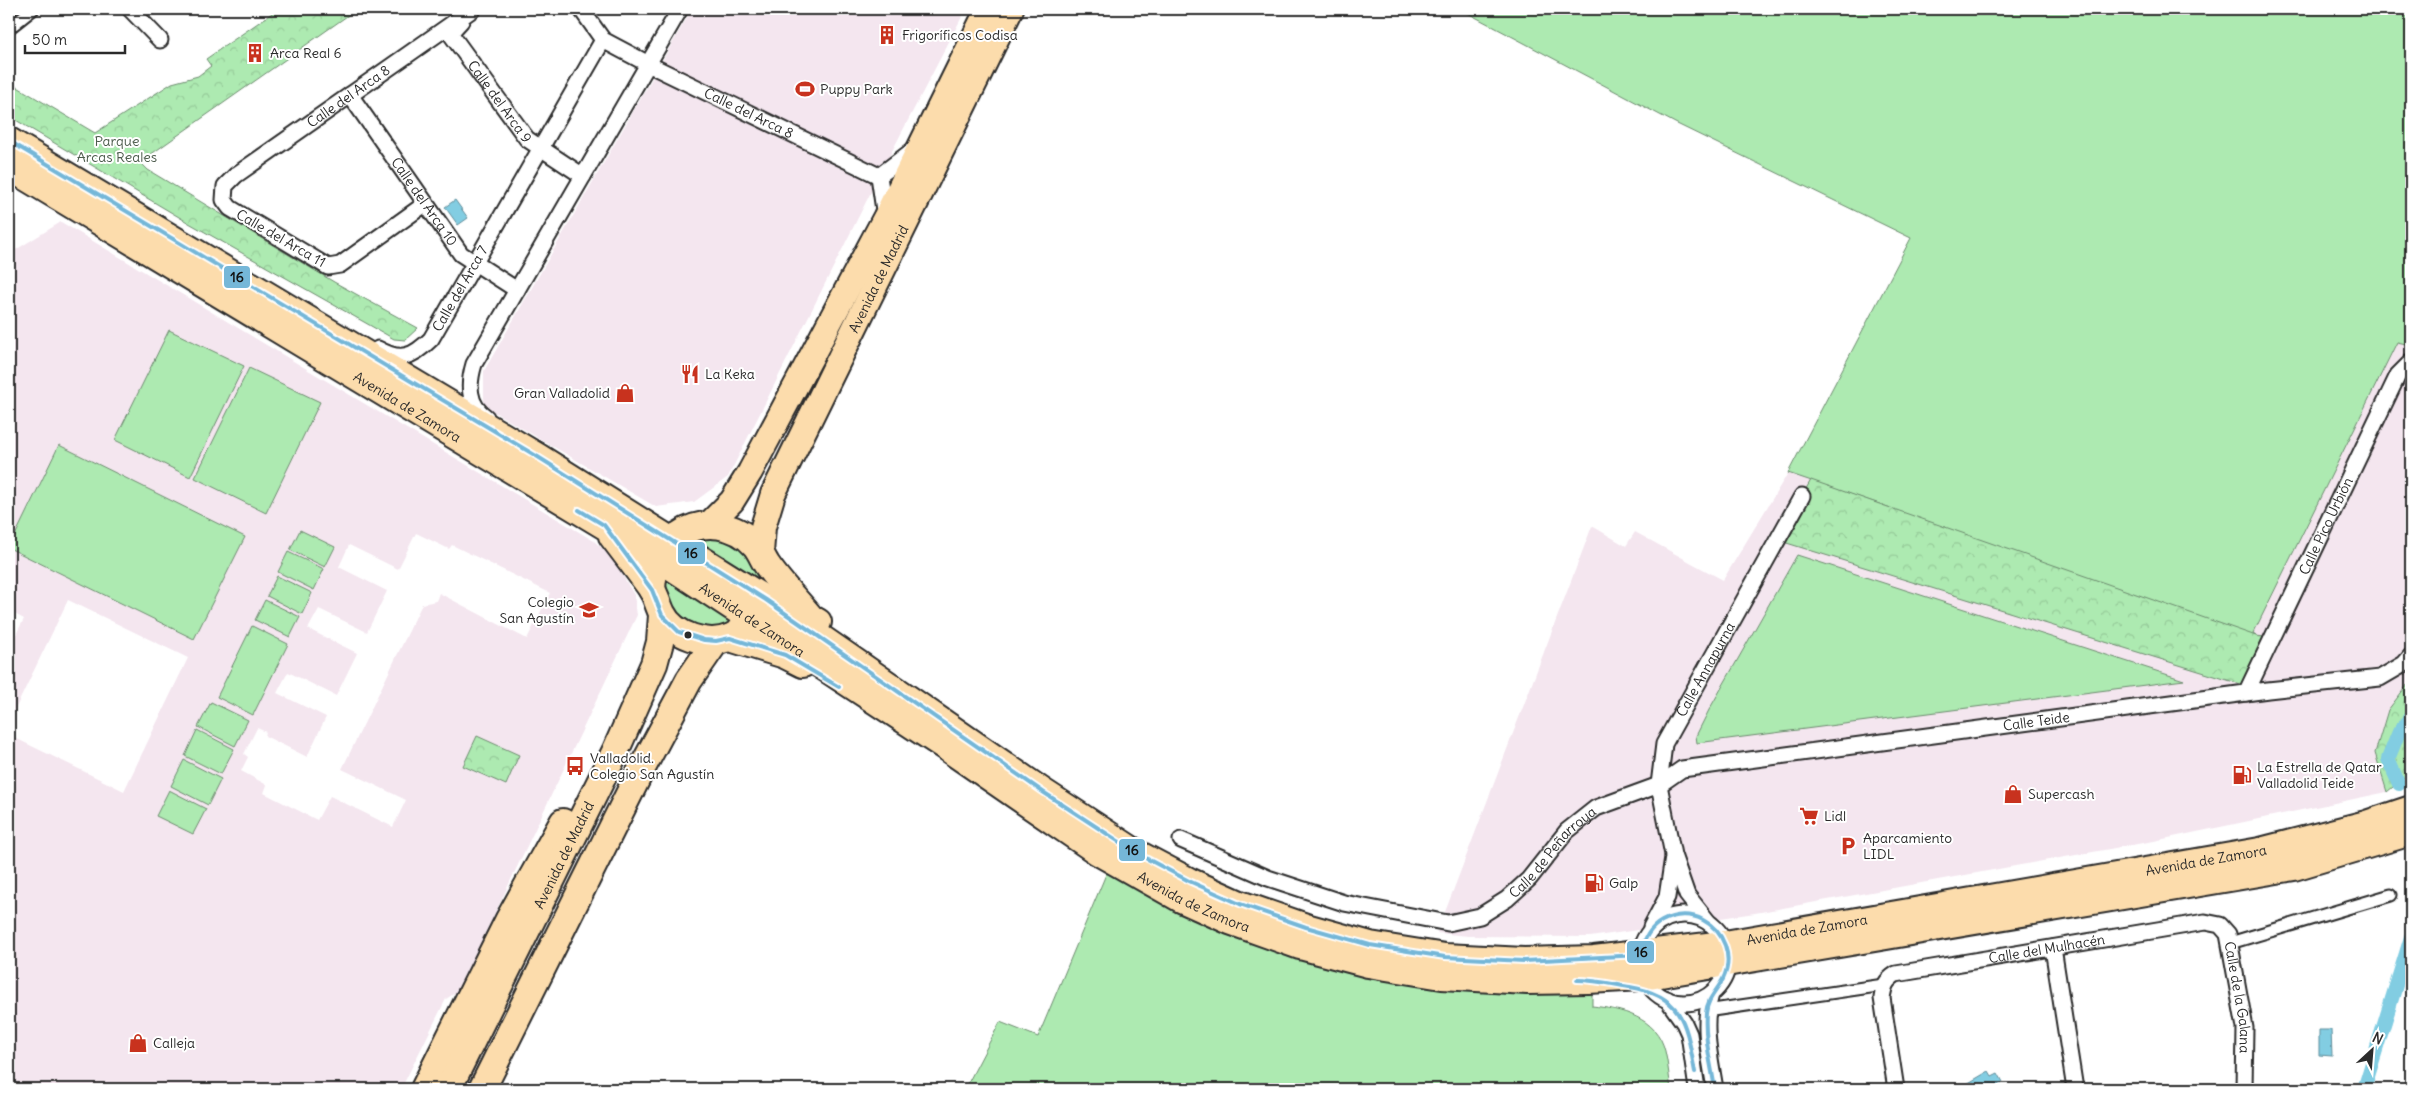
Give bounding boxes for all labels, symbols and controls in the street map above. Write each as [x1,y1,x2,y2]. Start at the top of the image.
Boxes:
scale bar [25,22,125,54]
building icon: Frigoríficos Codisa [876,24,898,46]
place label: Frigoríficos Codisa [902,26,1018,44]
text: 50 m [32,30,67,49]
building icon: Arca Real 6 [244,42,266,64]
place label: Arca Real 6 [270,44,342,62]
street label: Calle del Arca 9 [464,57,536,146]
street label: Calle del Arca 8 [303,61,393,132]
sports icon: Puppy Park [794,78,816,100]
place label: Puppy Park [820,80,893,98]
street label: Calle del Arca 8 [701,84,797,142]
park label: Parque Arcas Reales [77,132,157,166]
street label: Calle del Arca 10 [387,154,462,249]
street label: Calle del Arca 11 [233,205,329,271]
street label: Avenida de Madrid [844,222,912,336]
street label: Calle del Arca 7 [428,242,492,335]
line badge: 16 [223,265,251,289]
text: 16 [230,268,244,286]
restaurant icon: La Keka [679,363,701,385]
place label: La Keka [705,365,755,383]
street label: Avenida de Zamora [350,368,464,446]
shop icon: Gran Valladolid [614,382,636,404]
place label: Gran Valladolid [514,384,610,402]
street label: Calle Pico Urbión [2295,474,2357,578]
line badge: 16 [677,541,706,565]
text: 16 [684,544,698,562]
street label: Avenida de Zamora [696,579,808,661]
place label: Colegio San Agustín [499,593,574,627]
school or university icon: Colegio San Agustín [578,599,600,621]
street label: Calle Annapurna [1672,619,1739,720]
unlabelled marker [683,630,693,640]
street label: Calle Teide [2002,708,2071,735]
place label: Valladolid. Colegio San Agustín [590,749,714,783]
bus stop icon: Valladolid. Colegio San Agustín [564,755,586,777]
place label: La Estrella de Qatar Valladolid Teide [2257,758,2382,792]
fuel station icon: La Estrella de Qatar Valladolid Teide [2231,764,2253,786]
shop icon: Supercash [2002,783,2024,805]
place label: Supercash [2028,785,2095,803]
street label: Avenida de Madrid [530,798,598,912]
street label: Calle de Peñarroya [1505,802,1600,902]
supermarket icon: Lidl [1798,805,1820,827]
place label: Lidl [1824,807,1846,825]
place label: Aparcamiento LIDL [1863,829,1952,863]
parking icon: Aparcamiento LIDL [1837,835,1859,857]
line badge: 16 [1118,838,1146,862]
text: 16 [1125,841,1139,859]
street label: Avenida de Zamora [2144,841,2269,880]
street label: Avenida de Zamora [1134,867,1252,936]
fuel station icon: Galp [1583,872,1605,894]
place label: Galp [1609,874,1638,892]
street label: Avenida de Zamora [1745,910,1869,949]
street label: Calle del Mulhacén [1987,930,2106,967]
line badge: 16 [1626,940,1655,964]
street label: Calle de la Galana [2221,940,2254,1053]
text: 16 [1634,943,1648,961]
north arrow [2348,1026,2398,1076]
text: N [2369,1028,2386,1049]
shop icon: Calleja [127,1032,149,1054]
place label: Calleja [153,1034,195,1052]

